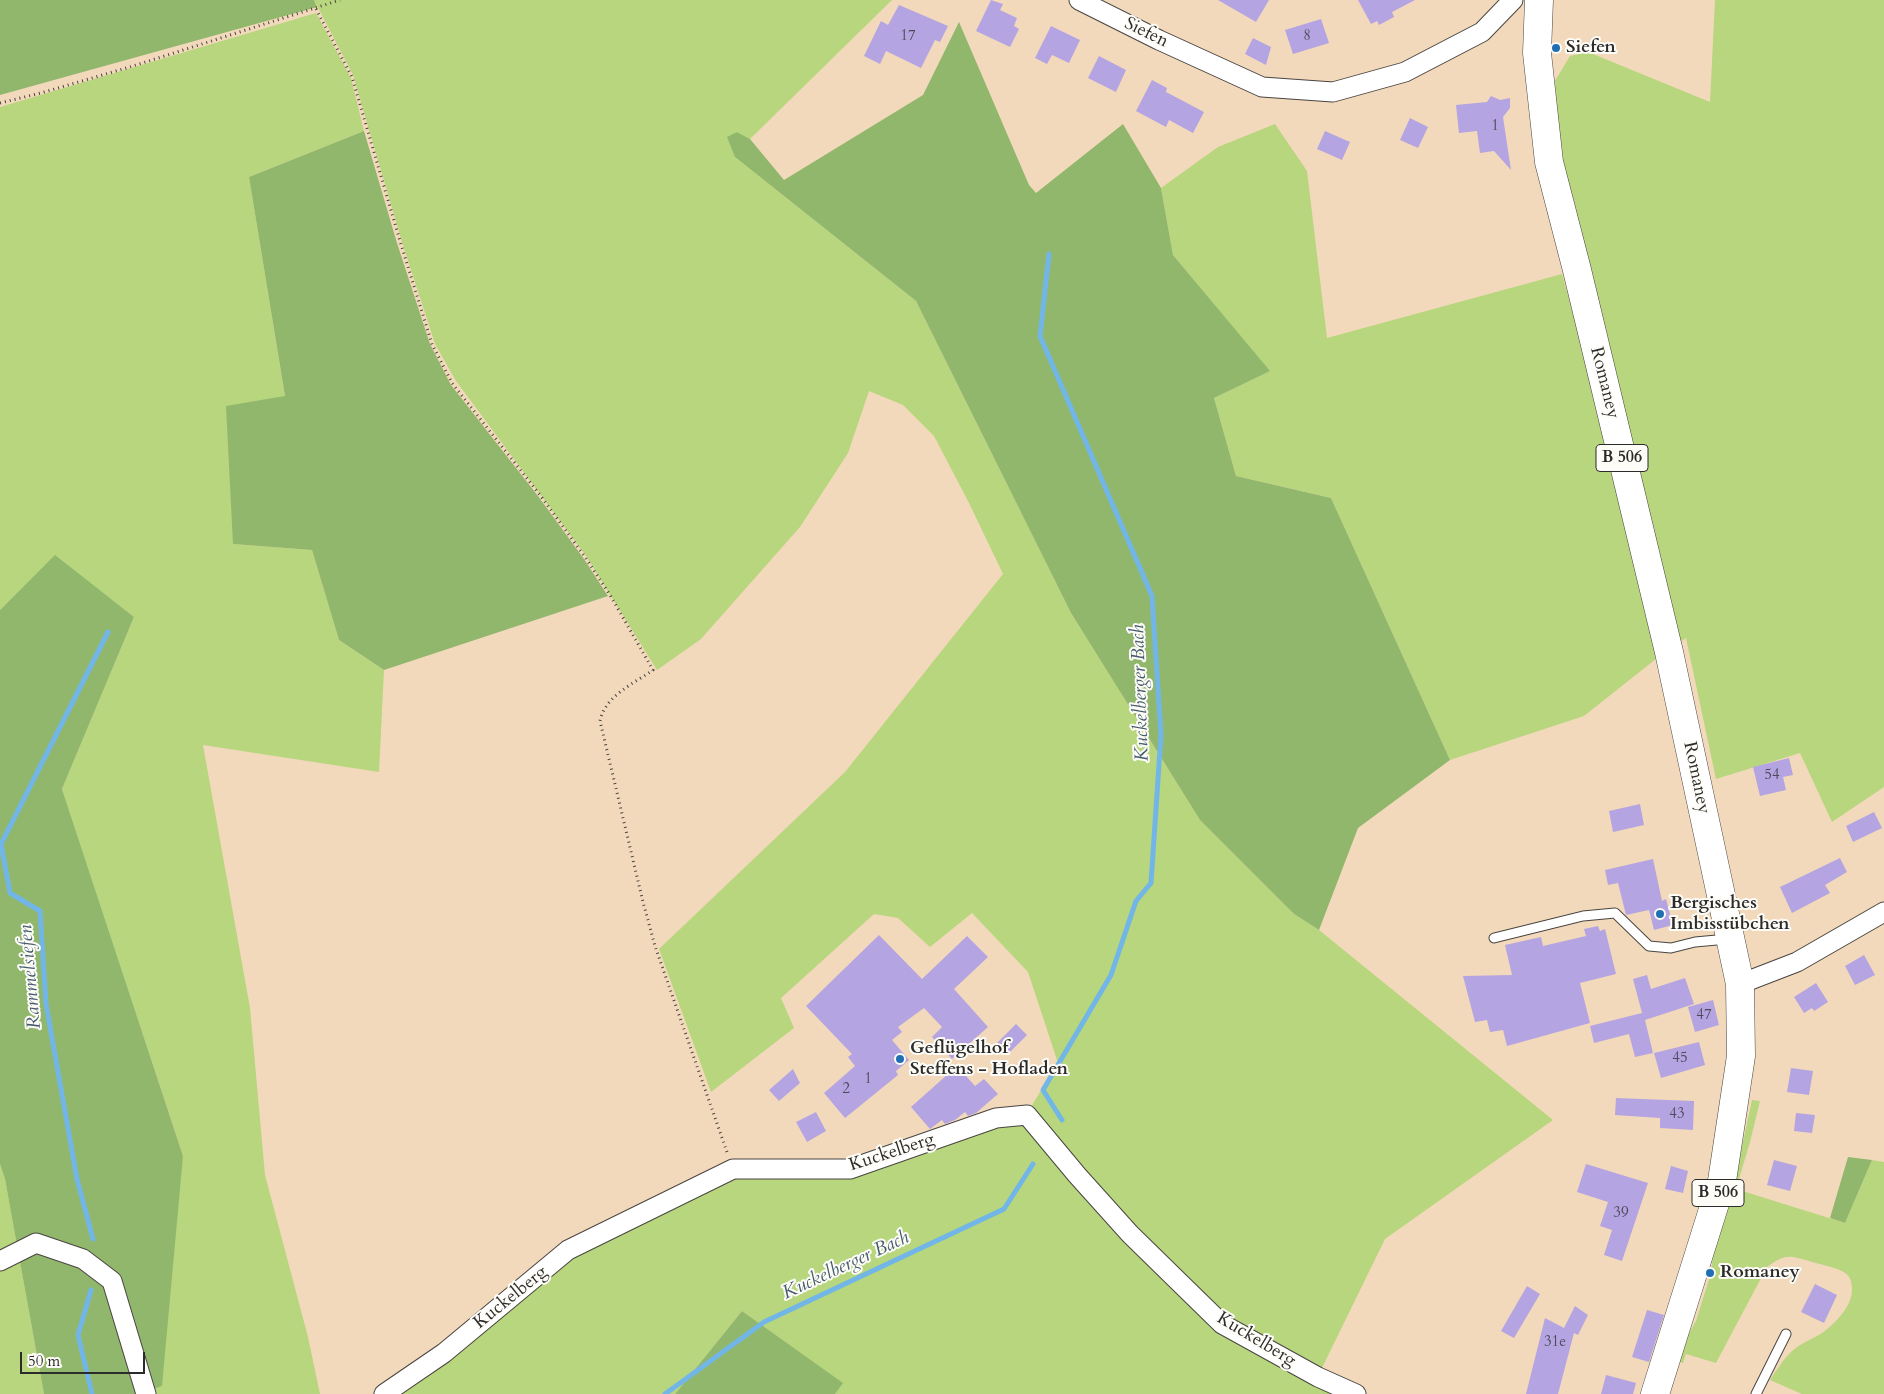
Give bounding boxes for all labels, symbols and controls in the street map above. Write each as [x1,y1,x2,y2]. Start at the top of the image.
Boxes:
street label: Siefen [1121,13,1171,53]
house number: 17 [900,28,916,46]
house number: 8 [1303,28,1311,46]
place label: Siefen [1566,37,1616,59]
marker: Siefen [1550,42,1562,54]
house number: 1 [1491,118,1499,136]
street label: Romaney [1585,345,1623,421]
road number: B 506 [1596,444,1648,472]
water label: Kuckelberger Bach [1127,624,1155,762]
street label: Romaney [1678,740,1714,816]
house number: 54 [1764,767,1780,785]
place label: Bergisches Imbisstübchen [1670,893,1790,936]
marker: Bergisches Imbisstübchen [1654,908,1666,920]
water label: Rammelsiefen [15,924,47,1030]
house number: 47 [1696,1007,1712,1025]
place label: Geflügelhof Steffens - Hofladen [910,1038,1068,1080]
house number: 45 [1672,1050,1688,1068]
marker: Geflügelhof Steffens - Hofladen [894,1053,906,1065]
house number: 1 [864,1071,872,1089]
house number: 2 [842,1081,850,1099]
house number: 43 [1669,1106,1685,1124]
street label: Kuckelberg [847,1129,937,1177]
road number: B 506 [1692,1180,1744,1206]
house number: 39 [1613,1205,1629,1223]
water label: Kuckelberger Bach [779,1227,913,1305]
street label: Kuckelberg [470,1262,552,1334]
place label: Romaney [1720,1262,1800,1284]
marker: Romaney [1704,1267,1716,1279]
street label: Kuckelberg [1213,1308,1299,1372]
house number: 31e [1544,1334,1566,1352]
scale bar [22,1342,148,1374]
text: 50 m [28,1351,60,1371]

